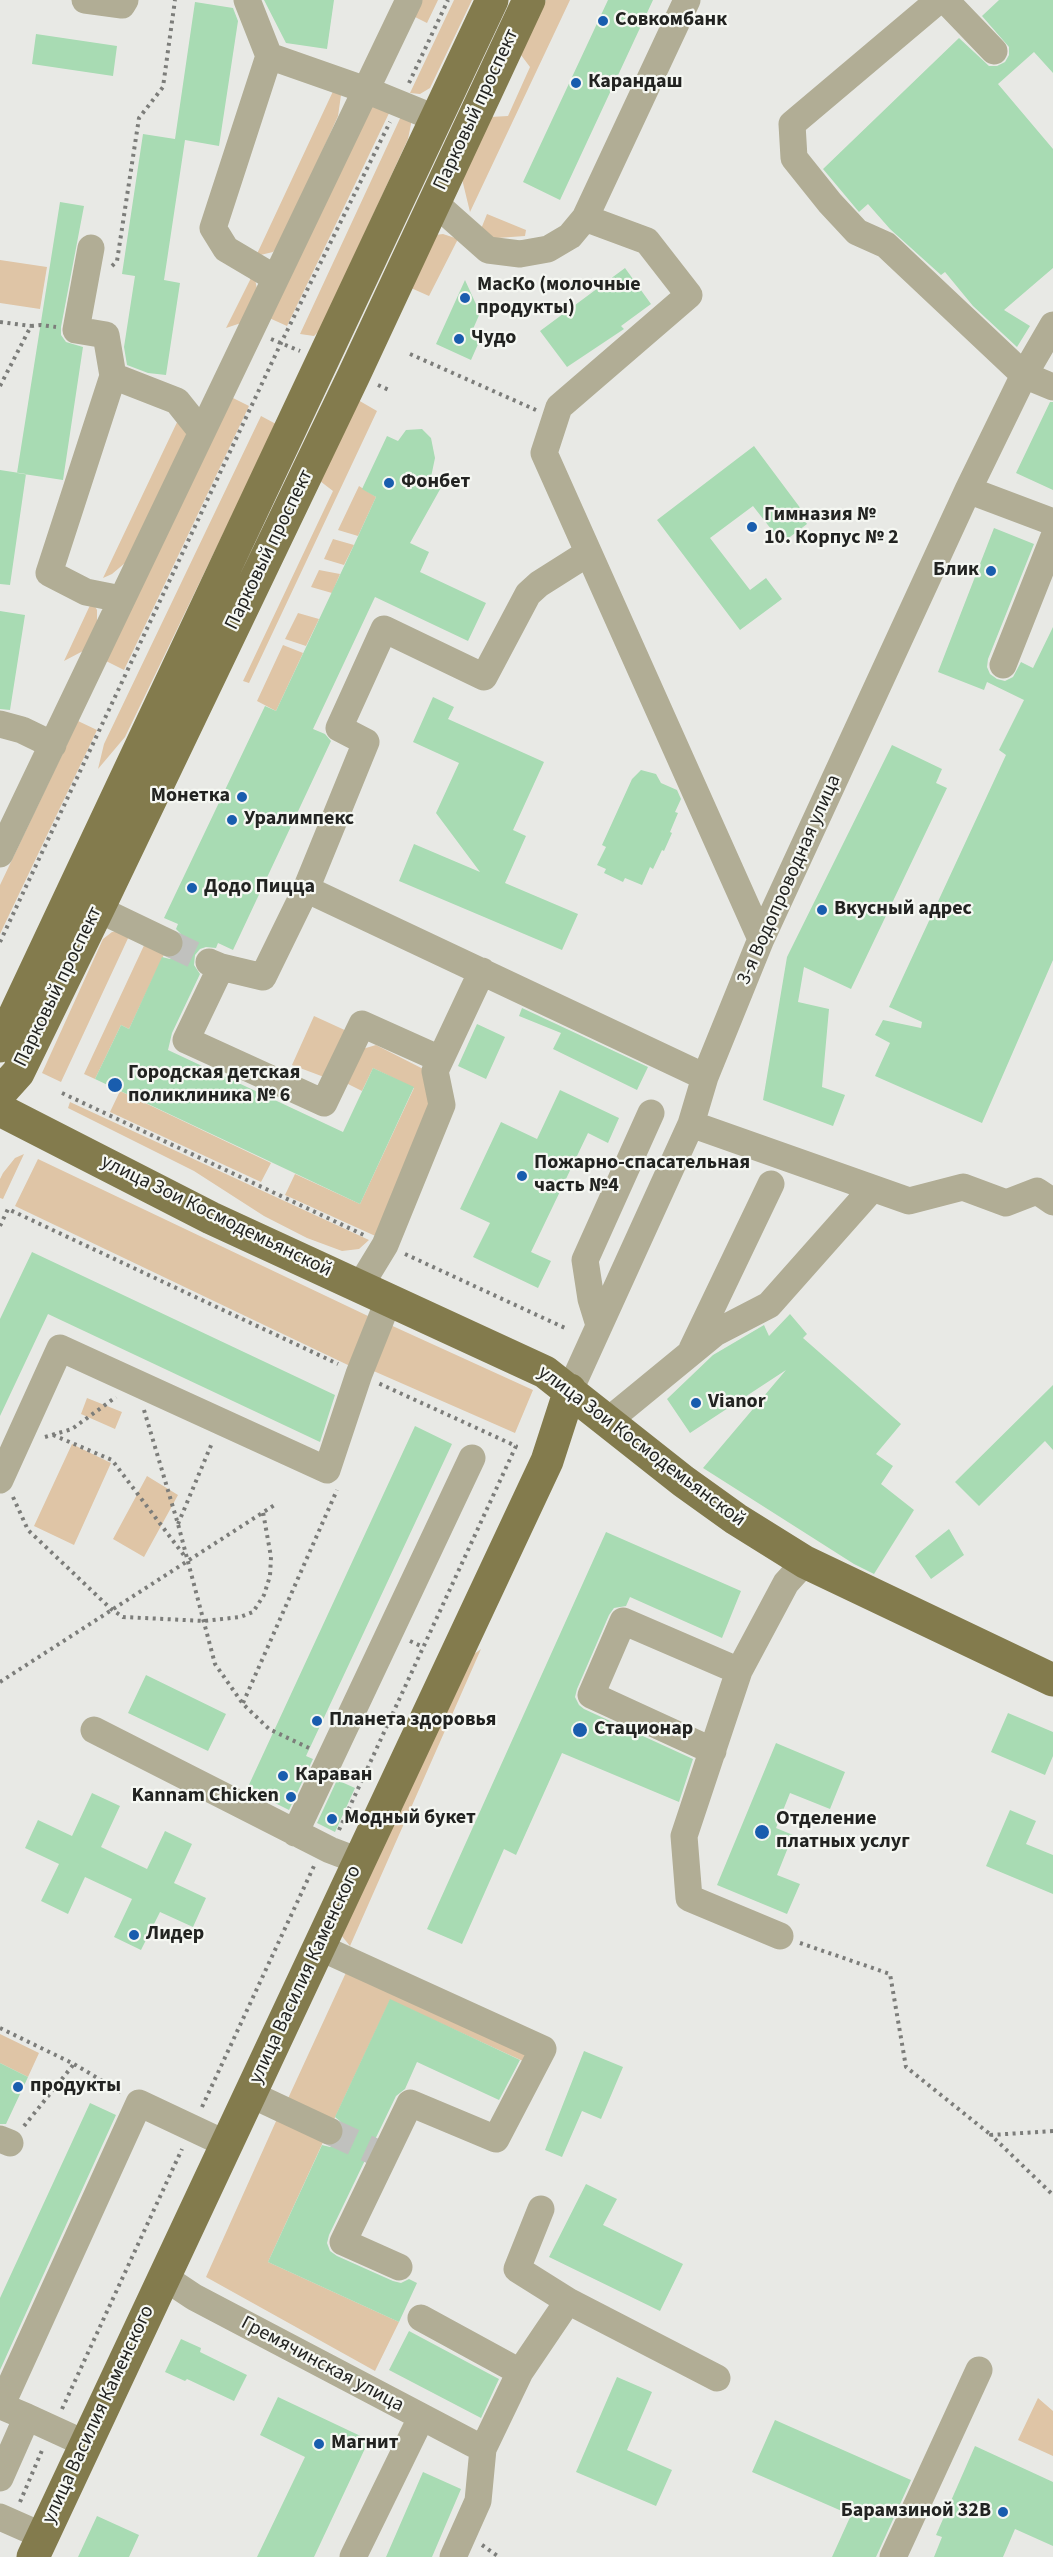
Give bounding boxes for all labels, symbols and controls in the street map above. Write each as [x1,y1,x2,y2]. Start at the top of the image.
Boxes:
place label: Совкомбанк [615,9,727,33]
marker: Совкомбанк [596,14,610,28]
street label: Парковый проспект [429,26,525,194]
place label: Карандаш [588,71,683,95]
marker: Карандаш [569,76,583,90]
place label: МасКо (молочные продукты) [477,274,641,321]
marker: МасКо (молочные продукты) [458,291,472,305]
place label: Чудо [471,327,516,351]
marker: Чудо [452,332,466,346]
street label: Парковый проспект [221,466,319,634]
place label: Фонбет [401,471,470,495]
marker: Фонбет [382,476,396,490]
place label: Гимназия № 10. Корпус № 2 [764,504,899,551]
marker: Гимназия № 10. Корпус № 2 [745,520,759,534]
place label: Блик [933,559,979,583]
marker: Блик [984,564,998,578]
street label: 3-я Водопроводная улица [733,771,847,989]
place label: Монетка [151,785,230,809]
marker: Монетка [235,790,249,804]
place label: Уралимпекс [244,808,354,832]
marker: Уралимпекс [225,813,239,827]
place label: Додо Пицца [204,876,315,900]
marker: Додо Пицца [185,881,199,895]
place label: Вкусный адрес [834,898,972,922]
street label: Парковый проспект [10,903,108,1071]
marker: Вкусный адрес [815,903,829,917]
place label: Городская детская поликлиника № 6 [128,1062,300,1109]
marker: Городская детская поликлиника № 6 [106,1076,124,1094]
street label: улица Зои Космодемьянской [97,1151,335,1283]
place label: Пожарно-спасательная часть №4 [534,1152,750,1199]
marker: Пожарно-спасательная часть №4 [515,1169,529,1183]
street label: улица Зои Космодемьянской [532,1361,750,1533]
place label: Vianor [708,1391,766,1415]
marker: Vianor [689,1396,703,1410]
place label: Планета здоровья [329,1709,496,1733]
marker: Планета здоровья [310,1714,324,1728]
place label: Стационар [594,1718,693,1742]
marker: Стационар [571,1721,589,1739]
place label: Караван [295,1764,372,1788]
marker: Караван [276,1769,290,1783]
place label: Kannam Chicken [131,1785,279,1809]
marker: Kannam Chicken [284,1790,298,1804]
place label: Модный букет [344,1807,476,1831]
place label: Отделение платных услуг [776,1808,910,1855]
marker: Модный букет [325,1812,339,1826]
marker: Отделение платных услуг [753,1823,771,1841]
street label: улица Василия Каменского [245,1862,367,2088]
place label: Лидер [146,1923,204,1947]
marker: Лидер [127,1928,141,1942]
place label: продукты [30,2075,121,2099]
marker: продукты [11,2080,25,2094]
street label: улица Василия Каменского [38,2302,160,2528]
street label: Гремячинская улица [236,2312,408,2418]
place label: Магнит [331,2432,399,2456]
marker: Магнит [312,2437,326,2451]
place label: Барамзиной 32В [841,2500,991,2524]
marker: Барамзиной 32В [996,2505,1010,2519]

